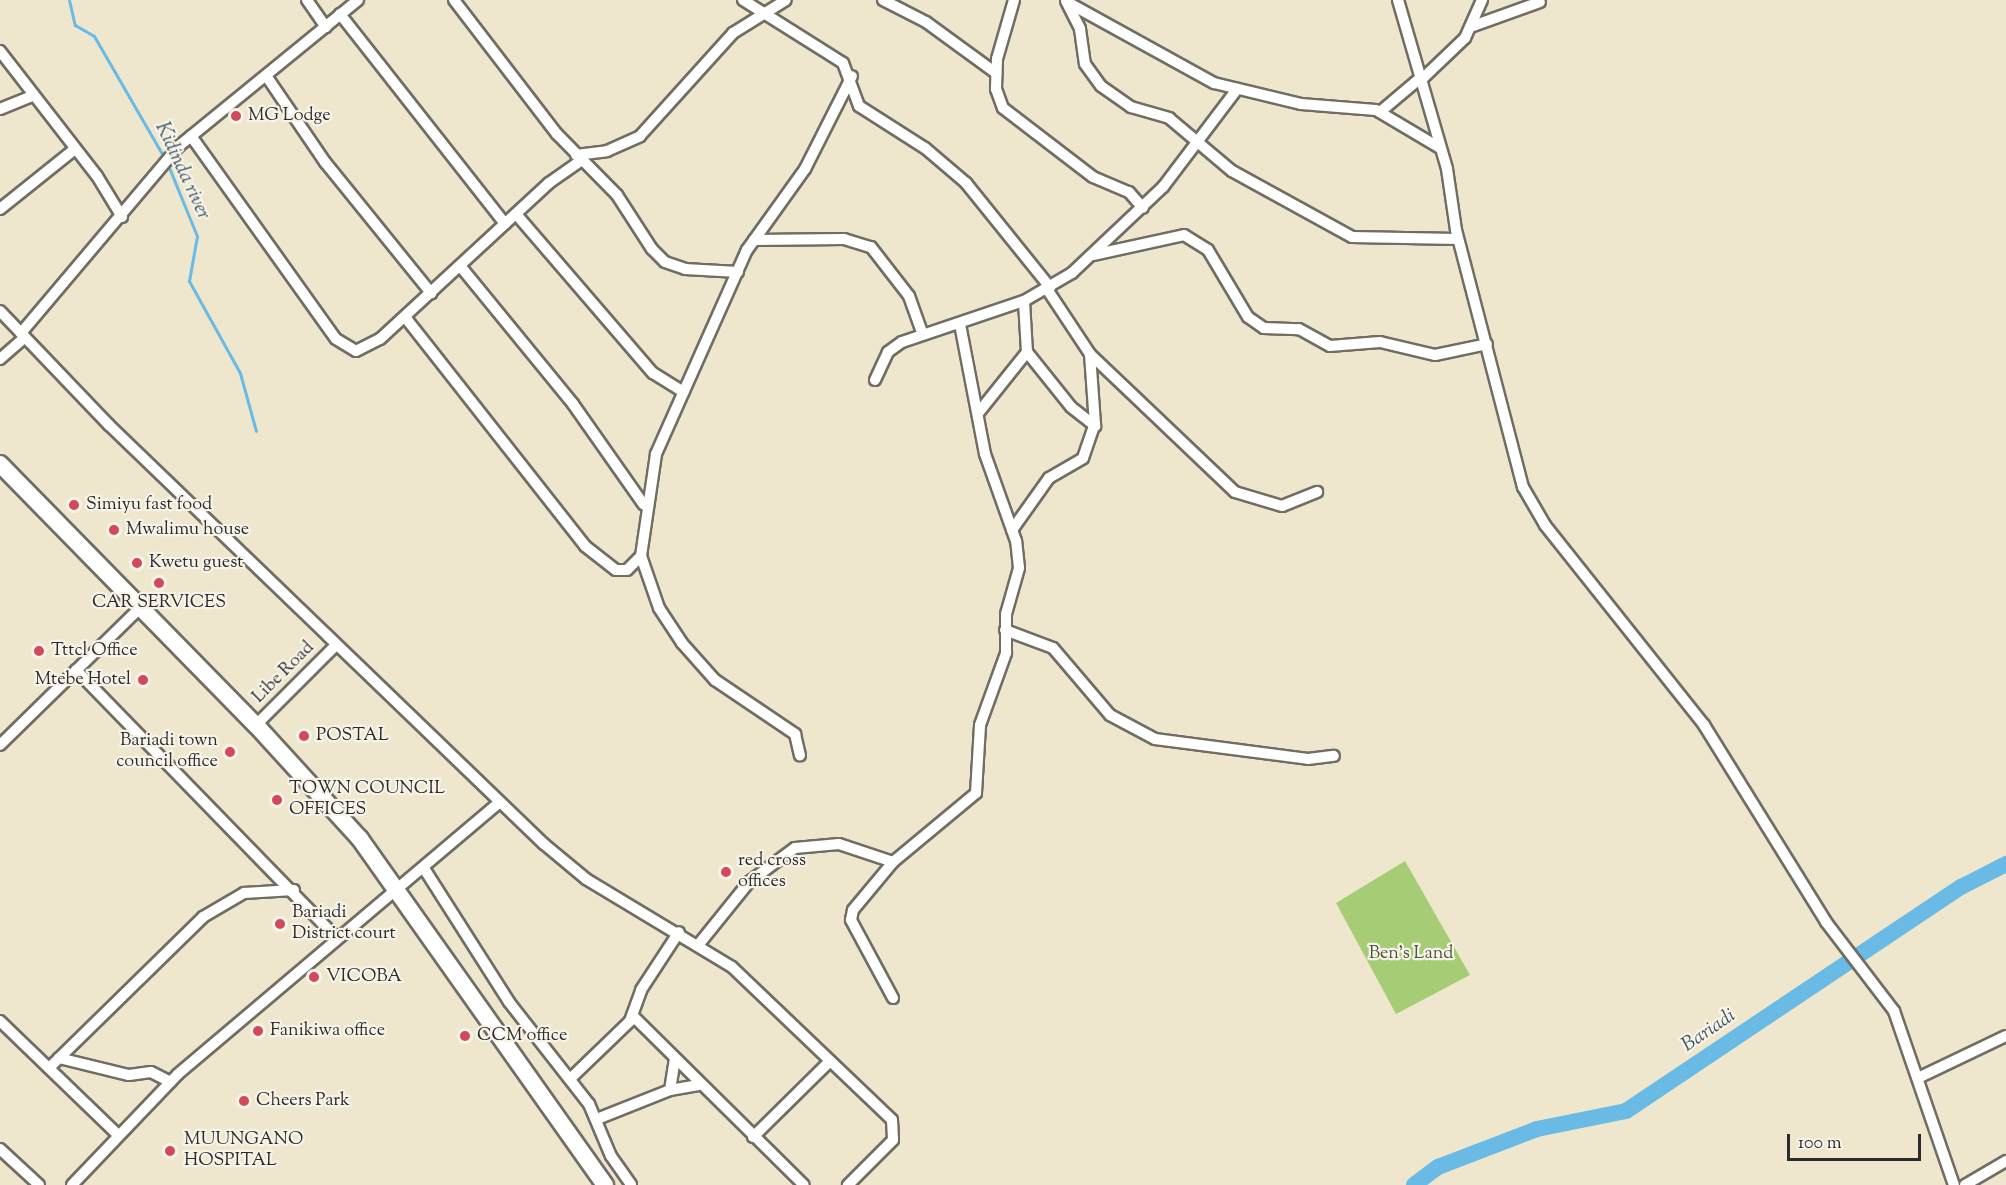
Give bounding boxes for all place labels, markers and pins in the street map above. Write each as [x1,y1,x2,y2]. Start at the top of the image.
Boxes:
place label: MG Lodge [248,105,331,127]
marker: MG Lodge [229,109,243,123]
place label: Simiyu fast food [86,494,212,516]
marker: Simiyu fast food [67,498,81,512]
place label: Mwalimu house [126,519,249,541]
marker: Mwalimu house [107,523,121,537]
place label: Kwetu guest [149,552,243,574]
marker: Kwetu guest [130,556,144,570]
marker: CAR SERVICES [152,576,166,590]
place label: CAR SERVICES [92,592,226,614]
place label: Tttcl Office [51,640,138,662]
marker: Tttcl Office [32,644,46,658]
place label: Mtebe Hotel [35,669,131,691]
marker: Mtebe Hotel [136,673,150,687]
place label: POSTAL [316,725,389,747]
marker: POSTAL [297,729,311,743]
place label: Bariadi town council office [116,731,218,774]
marker: Bariadi town council office [223,745,237,759]
place label: TOWN COUNCIL OFFICES [289,779,445,822]
marker: TOWN COUNCIL OFFICES [270,793,284,807]
place label: red cross offices [738,851,806,894]
marker: red cross offices [719,865,733,879]
place label: Bariadi District court [292,903,396,946]
marker: Bariadi District court [273,917,287,931]
place label: VICOBA [326,966,402,988]
marker: VICOBA [307,970,321,984]
place label: Fanikiwa office [270,1020,385,1042]
marker: Fanikiwa office [251,1024,265,1038]
place label: CCM office [477,1025,567,1047]
marker: CCM office [458,1029,472,1043]
place label: Cheers Park [256,1090,350,1112]
marker: Cheers Park [237,1094,251,1108]
place label: MUUNGANO HOSPITAL [184,1130,303,1172]
marker: MUUNGANO HOSPITAL [161,1142,179,1160]

